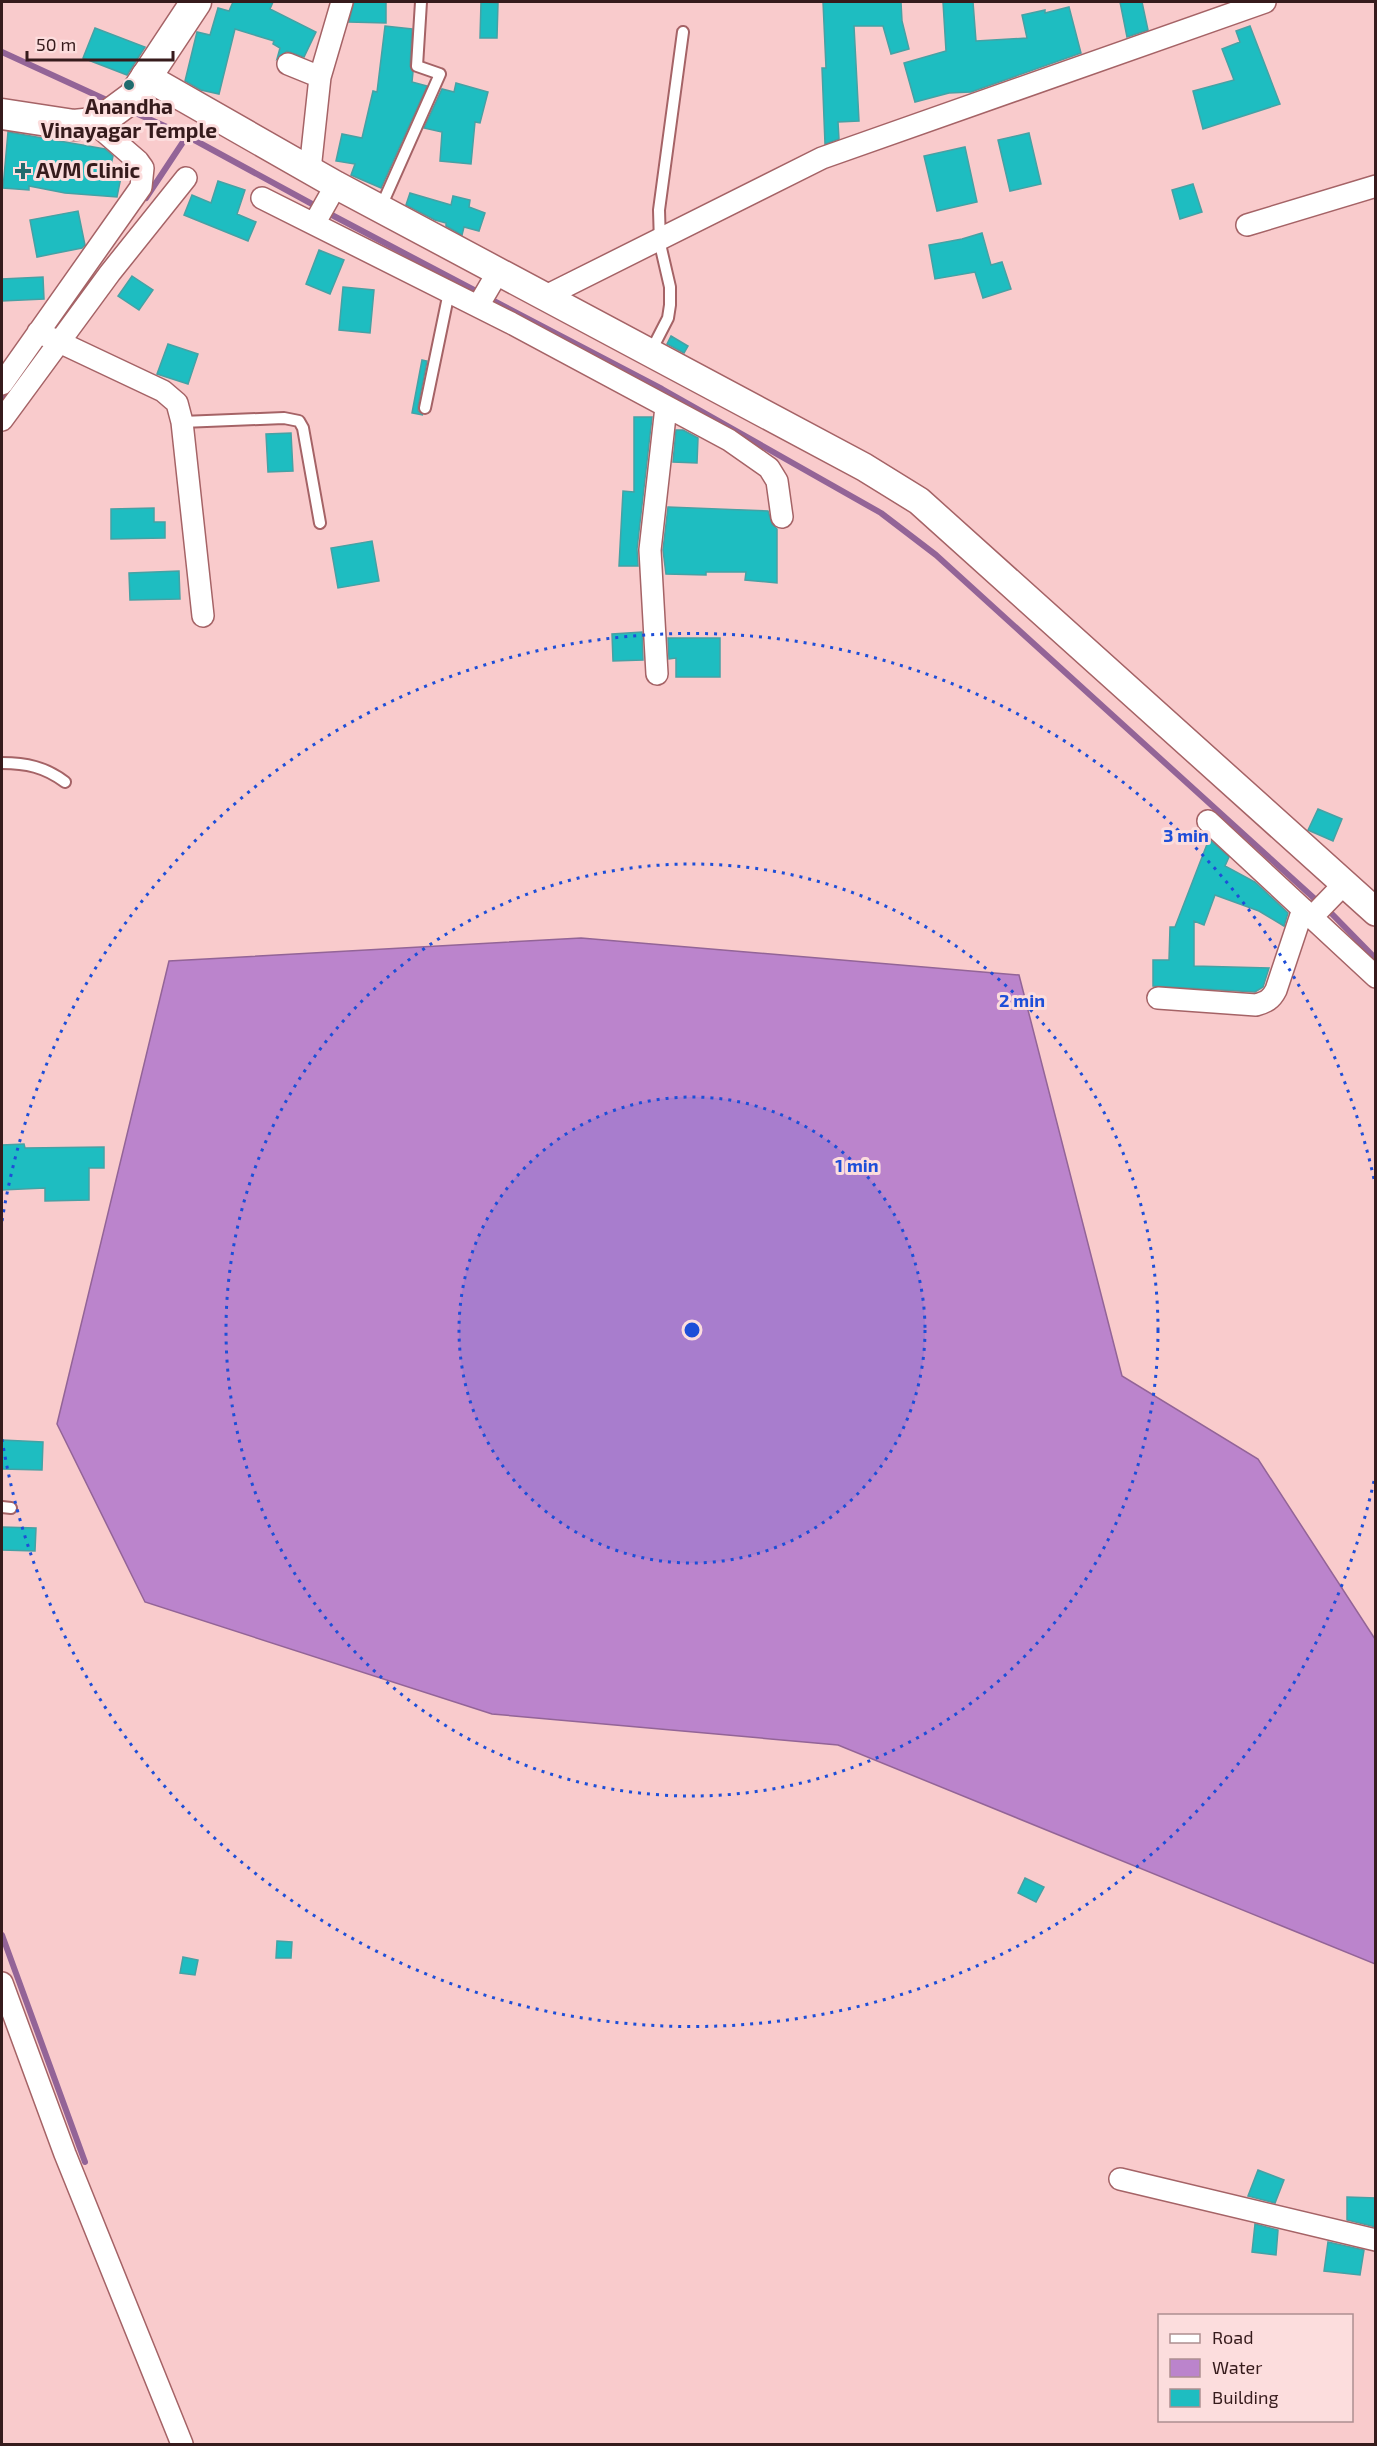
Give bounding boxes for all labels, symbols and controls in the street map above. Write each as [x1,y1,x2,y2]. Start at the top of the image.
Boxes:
scale bar [27,24,172,62]
text: 50 m [36,33,76,55]
marker: Anandha Vinayagar Temple [122,78,136,92]
place label: Anandha Vinayagar Temple [41,93,217,143]
place label: AVM Clinic [36,157,141,182]
marker: AVM Clinic [14,162,32,180]
text: 3 min [1163,824,1209,846]
text: 2 min [999,989,1045,1011]
text: 1 min [835,1154,879,1176]
centre of rings [682,1320,702,1340]
legend [1158,2314,1353,2422]
text: Road [1212,2326,1253,2348]
text: Water [1212,2356,1262,2378]
text: Building [1212,2386,1279,2408]

